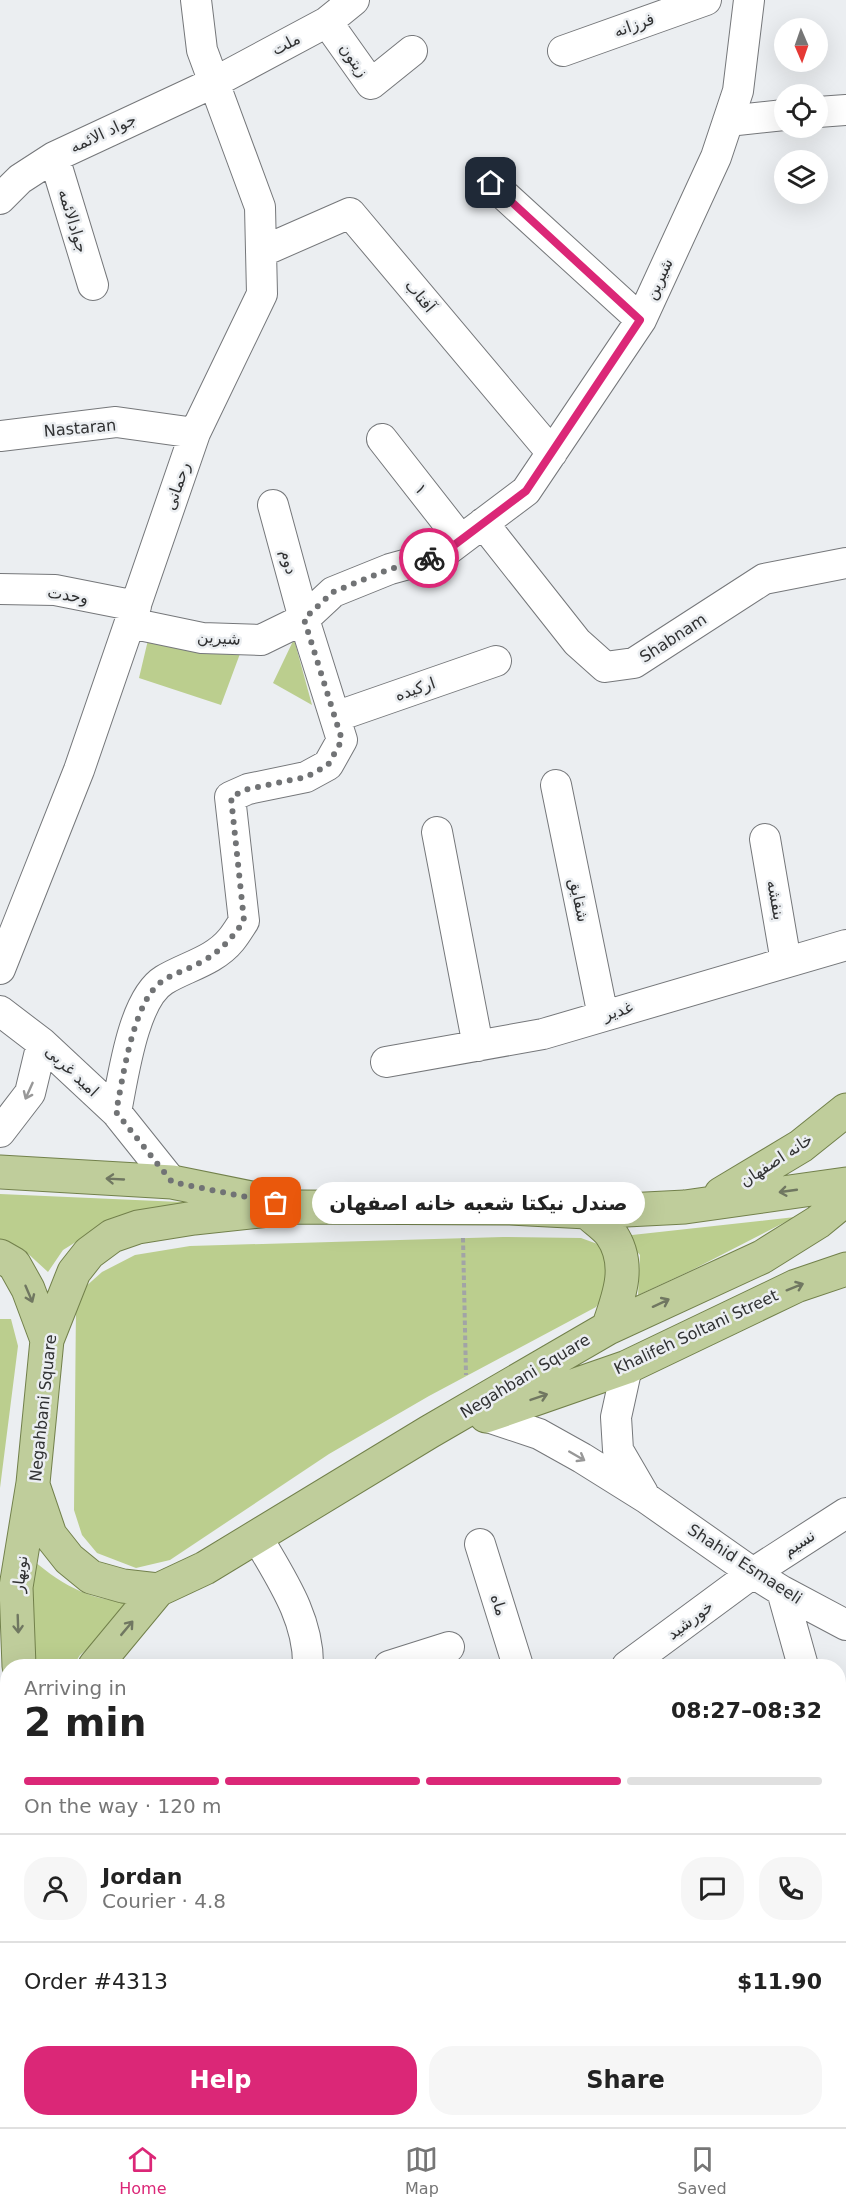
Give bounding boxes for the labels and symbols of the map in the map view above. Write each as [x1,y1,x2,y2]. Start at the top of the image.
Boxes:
street label: فرزانه [611,9,657,42]
north arrow [774,18,828,72]
street label: ملت [268,29,304,59]
street label: زیتون [335,39,372,81]
street label: جواد الائمه [67,109,139,157]
pin [465,157,516,208]
street label: جوادالائمه [53,187,92,255]
street label: شیرین [641,255,678,303]
street label: آفتاب [401,276,440,317]
street label: Nastaran [43,415,117,441]
street label: رحمانی [160,459,195,513]
street label: ۱ [411,480,431,498]
courier [399,528,459,588]
street label: دوم [276,548,301,577]
street label: وحدت [46,582,90,609]
street label: Shabnam [636,609,710,667]
street label: شیرین [196,627,241,650]
street label: ارکیده [392,673,438,706]
street label: شقایق [564,876,593,924]
street label: بنفشه [763,879,789,921]
street label: غدیر [600,998,635,1026]
street label: امید غربی [41,1041,103,1101]
one-way arrow [22,1082,34,1100]
street label: خانه اصفهان [736,1129,817,1191]
one-way arrow [105,1173,125,1184]
pin [250,1177,301,1228]
callout: صندل نیکتا شعبه خانه اصفهان [312,1182,645,1224]
one-way arrow [779,1186,798,1197]
one-way arrow [785,1281,804,1292]
one-way arrow [24,1284,35,1303]
street label: Khalifeh Soltani Street [611,1286,781,1378]
one-way arrow [651,1297,669,1309]
street label: Negahbani Square [457,1330,593,1422]
street label: Negahbani Square [26,1333,60,1483]
one-way arrow [529,1391,548,1402]
one-way arrow [568,1451,586,1462]
street label: Shahid Esmaeeli [684,1520,806,1608]
street label: نسیم [779,1526,819,1560]
street label: نوبهار [9,1555,32,1595]
street label: ماه [487,1592,511,1618]
street label: خورشید [663,1597,717,1644]
one-way arrow [12,1614,23,1634]
one-way arrow [120,1620,133,1636]

